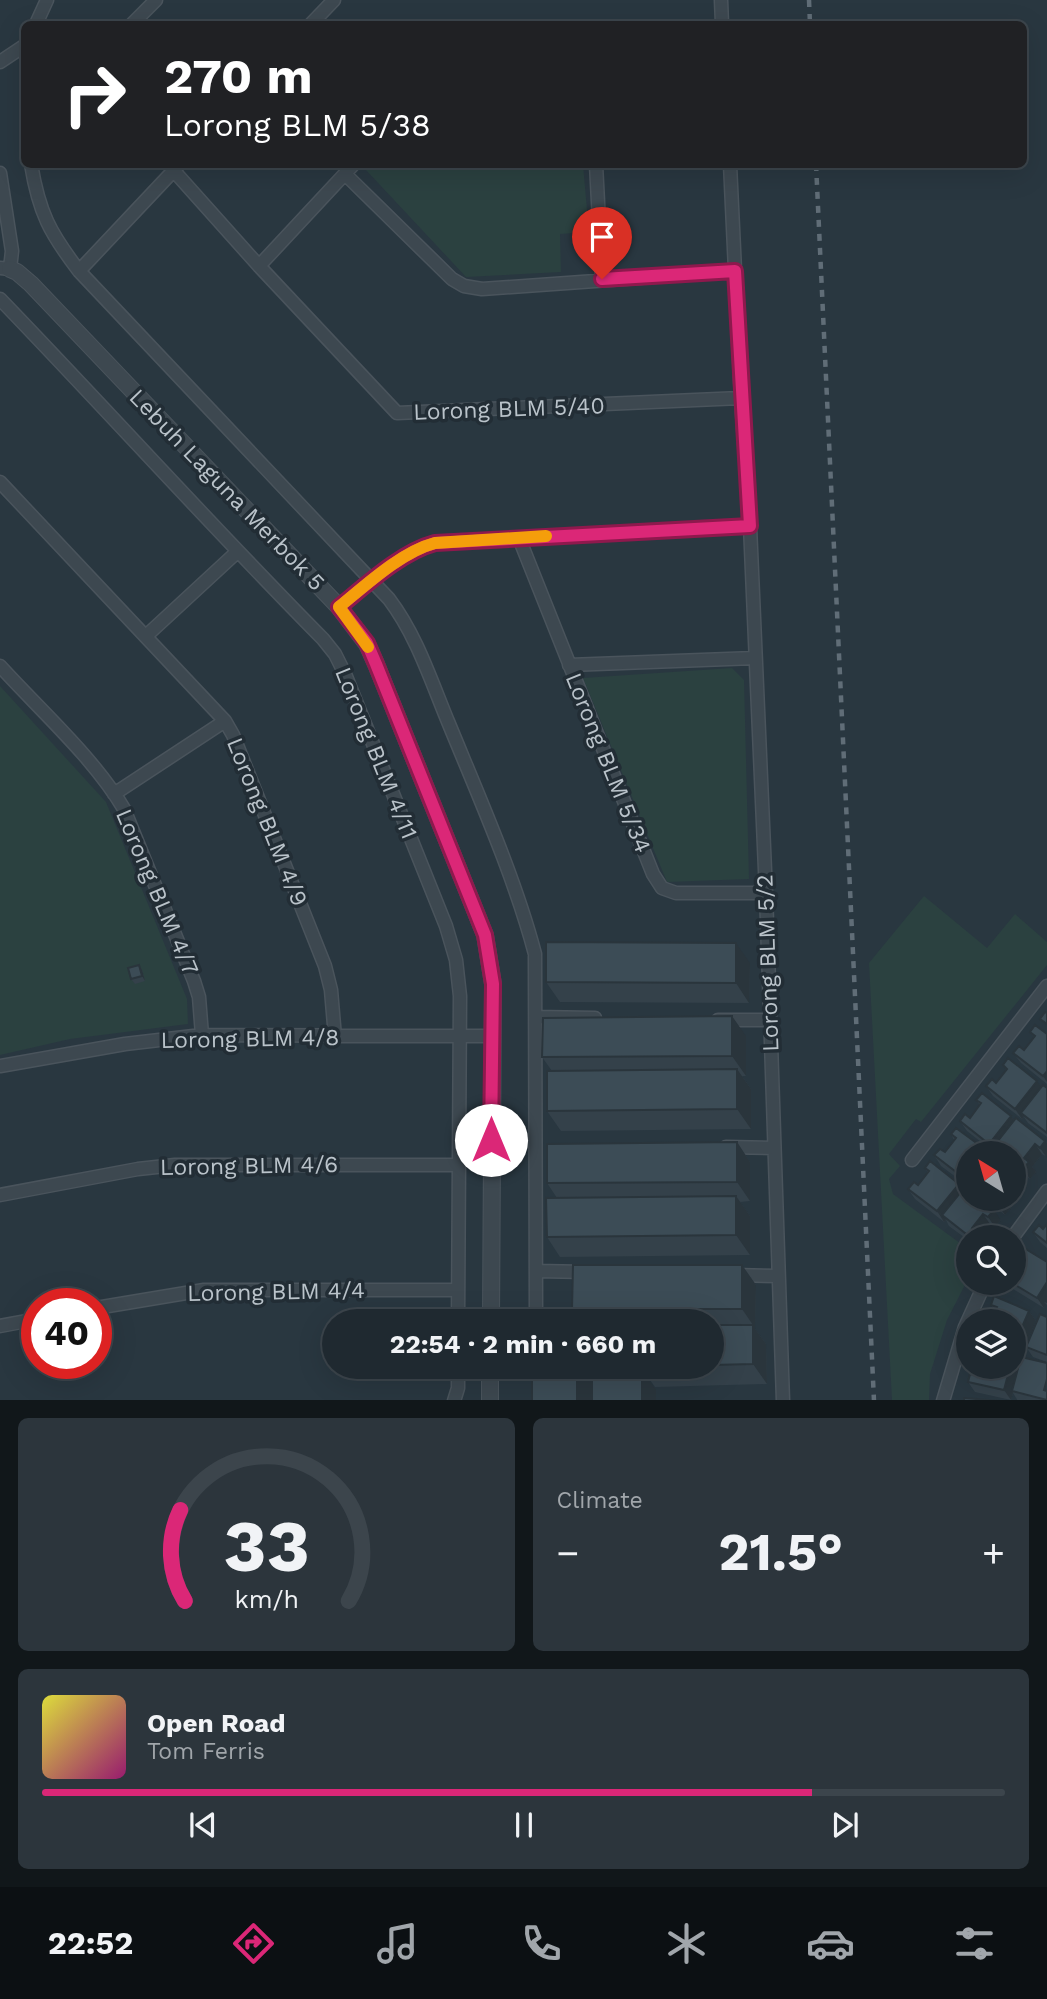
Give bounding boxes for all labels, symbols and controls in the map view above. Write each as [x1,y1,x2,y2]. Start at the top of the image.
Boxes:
text: 270 m [164,47,313,105]
icon: right [49,49,140,140]
text: Lorong BLM 5/38 [164,106,431,144]
pin [572,207,632,279]
icon: arrive [583,218,621,256]
street label: Lebuh Laguna Merbok 5 [124,384,330,596]
street label: Lorong BLM 5/40 [413,392,605,426]
street label: Lorong BLM 4/11 [329,663,423,843]
street label: Lorong BLM 5/34 [560,669,656,857]
street label: Lorong BLM 4/9 [221,734,313,910]
street label: Lorong BLM 4/7 [110,805,204,979]
street label: Lorong BLM 5/2 [751,874,785,1052]
street label: Lorong BLM 4/8 [160,1024,340,1054]
position arrow [454,1103,528,1177]
north arrow [956,1141,1026,1211]
map controls [956,1141,1026,1379]
street label: Lorong BLM 4/6 [160,1151,338,1181]
button: search [956,1225,1026,1295]
street label: Lorong BLM 4/4 [187,1277,365,1307]
speed limit sign: 40 [21,1288,112,1379]
button: layers [956,1309,1026,1379]
text: 22:54 · 2 min · 660 m [390,1329,656,1359]
text: Climate [557,1487,643,1514]
text: 33 [223,1503,309,1589]
text: 21.5° [718,1522,843,1583]
text: − [557,1531,579,1575]
text: + [982,1531,1005,1575]
text: km/h [234,1584,298,1613]
text: Open Road [147,1708,285,1738]
text: Tom Ferris [147,1738,265,1765]
icon: previous [184,1806,222,1844]
icon: pause [505,1806,543,1844]
icon: next [826,1806,864,1844]
icon: directions [229,1919,278,1968]
icon: music [373,1919,422,1968]
icon: phone [517,1919,566,1968]
icon: climate [662,1919,711,1968]
icon: car [806,1919,855,1968]
icon: filters [950,1919,999,1968]
text: 22:52 [48,1924,133,1962]

